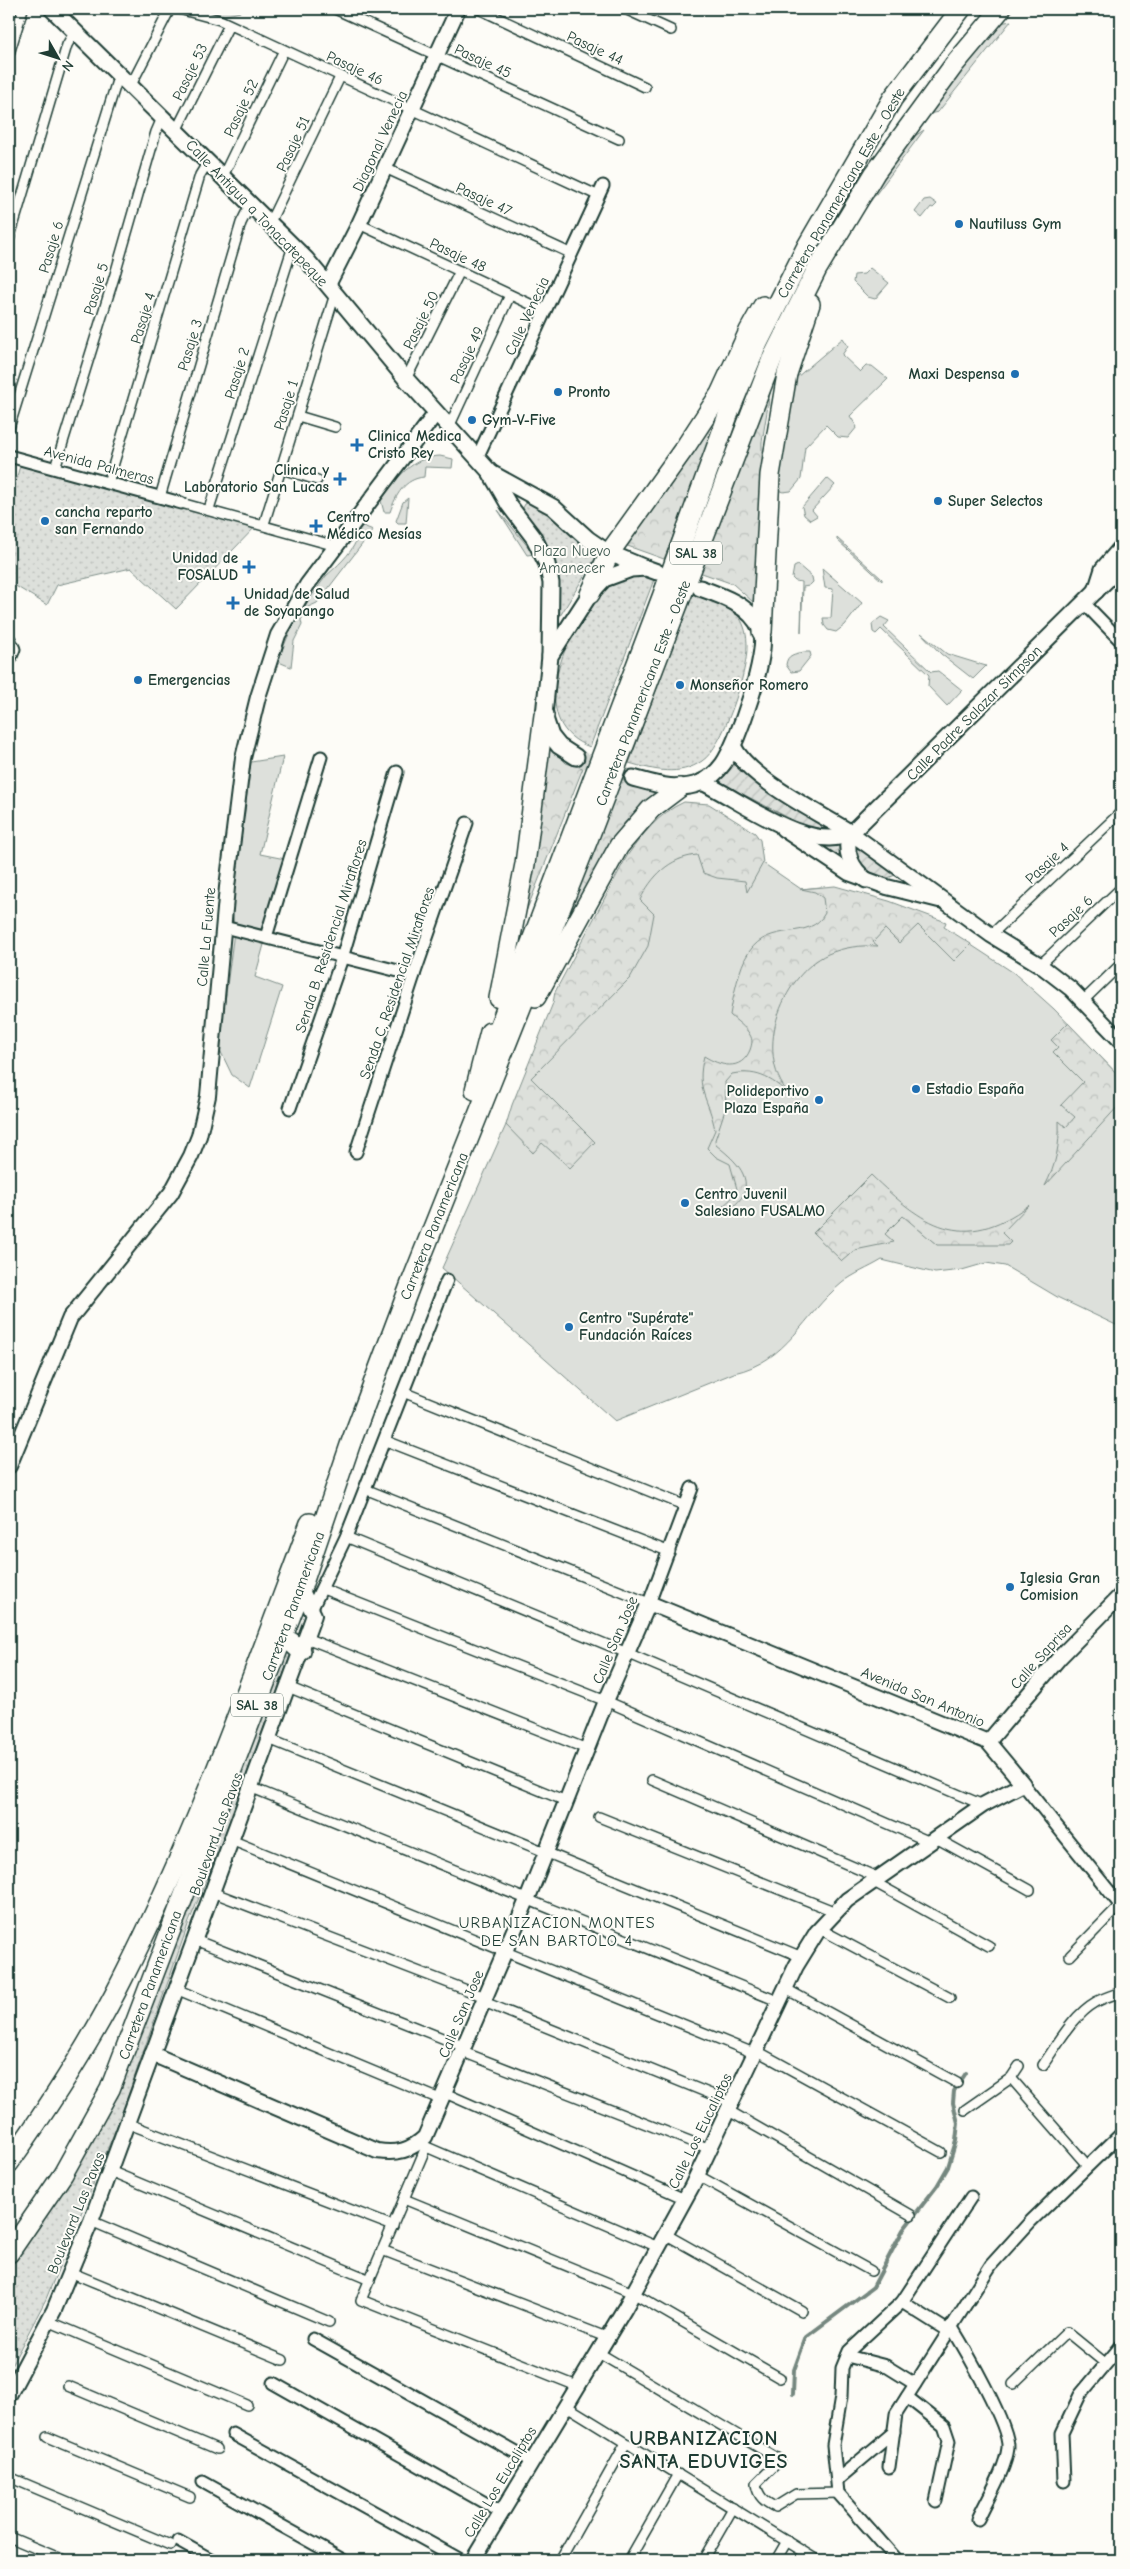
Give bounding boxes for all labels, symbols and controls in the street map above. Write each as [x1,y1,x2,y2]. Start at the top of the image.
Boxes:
street label: Pasaje 44 [564,27,626,69]
north arrow [32,32,82,82]
street label: Pasaje 45 [452,40,514,82]
street label: Pasaje 53 [168,41,212,103]
street label: Pasaje 46 [324,47,386,89]
text: N [58,57,77,75]
street label: Pasaje 52 [220,76,262,140]
street label: Carretera Panamericana Este - Oeste [773,84,909,302]
street label: Diagonal Venecia [349,88,411,194]
street label: Pasaje 51 [272,113,314,175]
street label: Calle Antigua a Tonacatepeque [182,136,332,290]
street label: Pasaje 47 [453,178,515,220]
place label: Nautiluss Gym [969,215,1062,233]
marker: Nautiluss Gym [953,218,965,230]
street label: Pasaje 6 [35,219,67,275]
street label: Pasaje 48 [427,234,489,276]
street label: Pasaje 5 [80,261,112,317]
street label: Calle Venecia [501,274,553,358]
street label: Pasaje 50 [399,288,443,352]
street label: Pasaje 4 [127,290,159,346]
street label: Pasaje 3 [174,317,206,373]
street label: Pasaje 49 [446,324,488,386]
street label: Pasaje 2 [221,345,253,401]
place label: Maxi Despensa [909,365,1005,383]
marker: Maxi Despensa [1009,368,1021,380]
street label: Pasaje 1 [270,378,302,432]
place label: Pronto [568,383,611,401]
marker: Pronto [552,386,564,398]
place label: Gym-V-Five [482,411,556,429]
marker: Gym-V-Five [466,414,478,426]
place label: Clinica Medica Cristo Rey [368,427,462,462]
marker: Clinica Medica Cristo Rey [350,438,364,452]
street label: Avenida Palmeras [42,442,156,488]
place label: Clinica y Laboratorio San Lucas [184,461,329,496]
marker: Clinica y Laboratorio San Lucas [333,472,347,486]
place label: Super Selectos [948,492,1043,510]
marker: Super Selectos [932,495,944,507]
place label: cancha reparto san Fernando [55,503,153,538]
place label: Centro Médico Mesías [327,508,422,543]
marker: cancha reparto san Fernando [39,515,51,527]
marker: Centro Médico Mesías [309,519,323,533]
park label: Plaza Nuevo Amanecer [533,542,611,577]
road number: SAL 38 [670,542,722,564]
place label: Unidad de FOSALUD [172,549,238,584]
marker: Unidad de FOSALUD [242,560,256,574]
street label: Carretera Panamericana Este - Oeste [592,577,695,808]
place label: Unidad de Salud de Soyapango [244,585,350,620]
marker: Unidad de Salud de Soyapango [226,596,240,610]
street label: Calle Padre Salazar Simpson [903,642,1045,784]
place label: Emergencias [148,671,230,689]
marker: Emergencias [132,674,144,686]
place label: Monseñor Romero [690,676,809,694]
marker: Monseñor Romero [674,679,686,691]
street label: Senda B, Residencial Miraflores [291,837,371,1035]
street label: Pasaje 4 [1022,838,1072,888]
street label: Senda C, Residencial Miraflores [356,885,438,1081]
street label: Calle La Fuente [193,886,219,987]
street label: Pasaje 6 [1045,891,1097,941]
place label: Estadio España [926,1080,1025,1098]
place label: Polideportivo Plaza España [724,1082,809,1117]
marker: Estadio España [910,1083,922,1095]
marker: Polideportivo Plaza España [813,1094,825,1106]
street label: Carretera Panamericana [396,1150,472,1302]
place label: Centro Juvenil Salesiano FUSALMO [695,1185,825,1220]
marker: Centro Juvenil Salesiano FUSALMO [679,1197,691,1209]
place label: Centro "Supérate" Fundación Raíces [579,1309,694,1344]
marker: Centro "Supérate" Fundación Raíces [563,1321,575,1333]
street label: Carretera Panamericana [258,1529,328,1683]
place label: Iglesia Gran Comision [1020,1569,1100,1604]
marker: Iglesia Gran Comision [1004,1581,1016,1593]
street label: Calle San Jose [588,1593,642,1687]
street label: Calle Saprisa [1006,1619,1076,1693]
street label: Avenida San Antonio [859,1663,987,1731]
road number: SAL 38 [231,1694,283,1716]
street label: Boulevard Las Pavas [185,1770,247,1898]
street label: Carretera Panamericana [115,1908,185,2062]
district label: URBANIZACION MONTES DE SAN BARTOLO 4 [459,1914,655,1950]
street label: Calle San Jose [434,1967,488,2061]
street label: Calle Los Eucaliptos [664,2070,736,2192]
street label: Boulevard Las Pavas [43,2150,109,2276]
street label: Calle Los Eucaliptos [460,2423,540,2541]
district label: URBANIZACION SANTA EDUVIGES [620,2427,788,2473]

